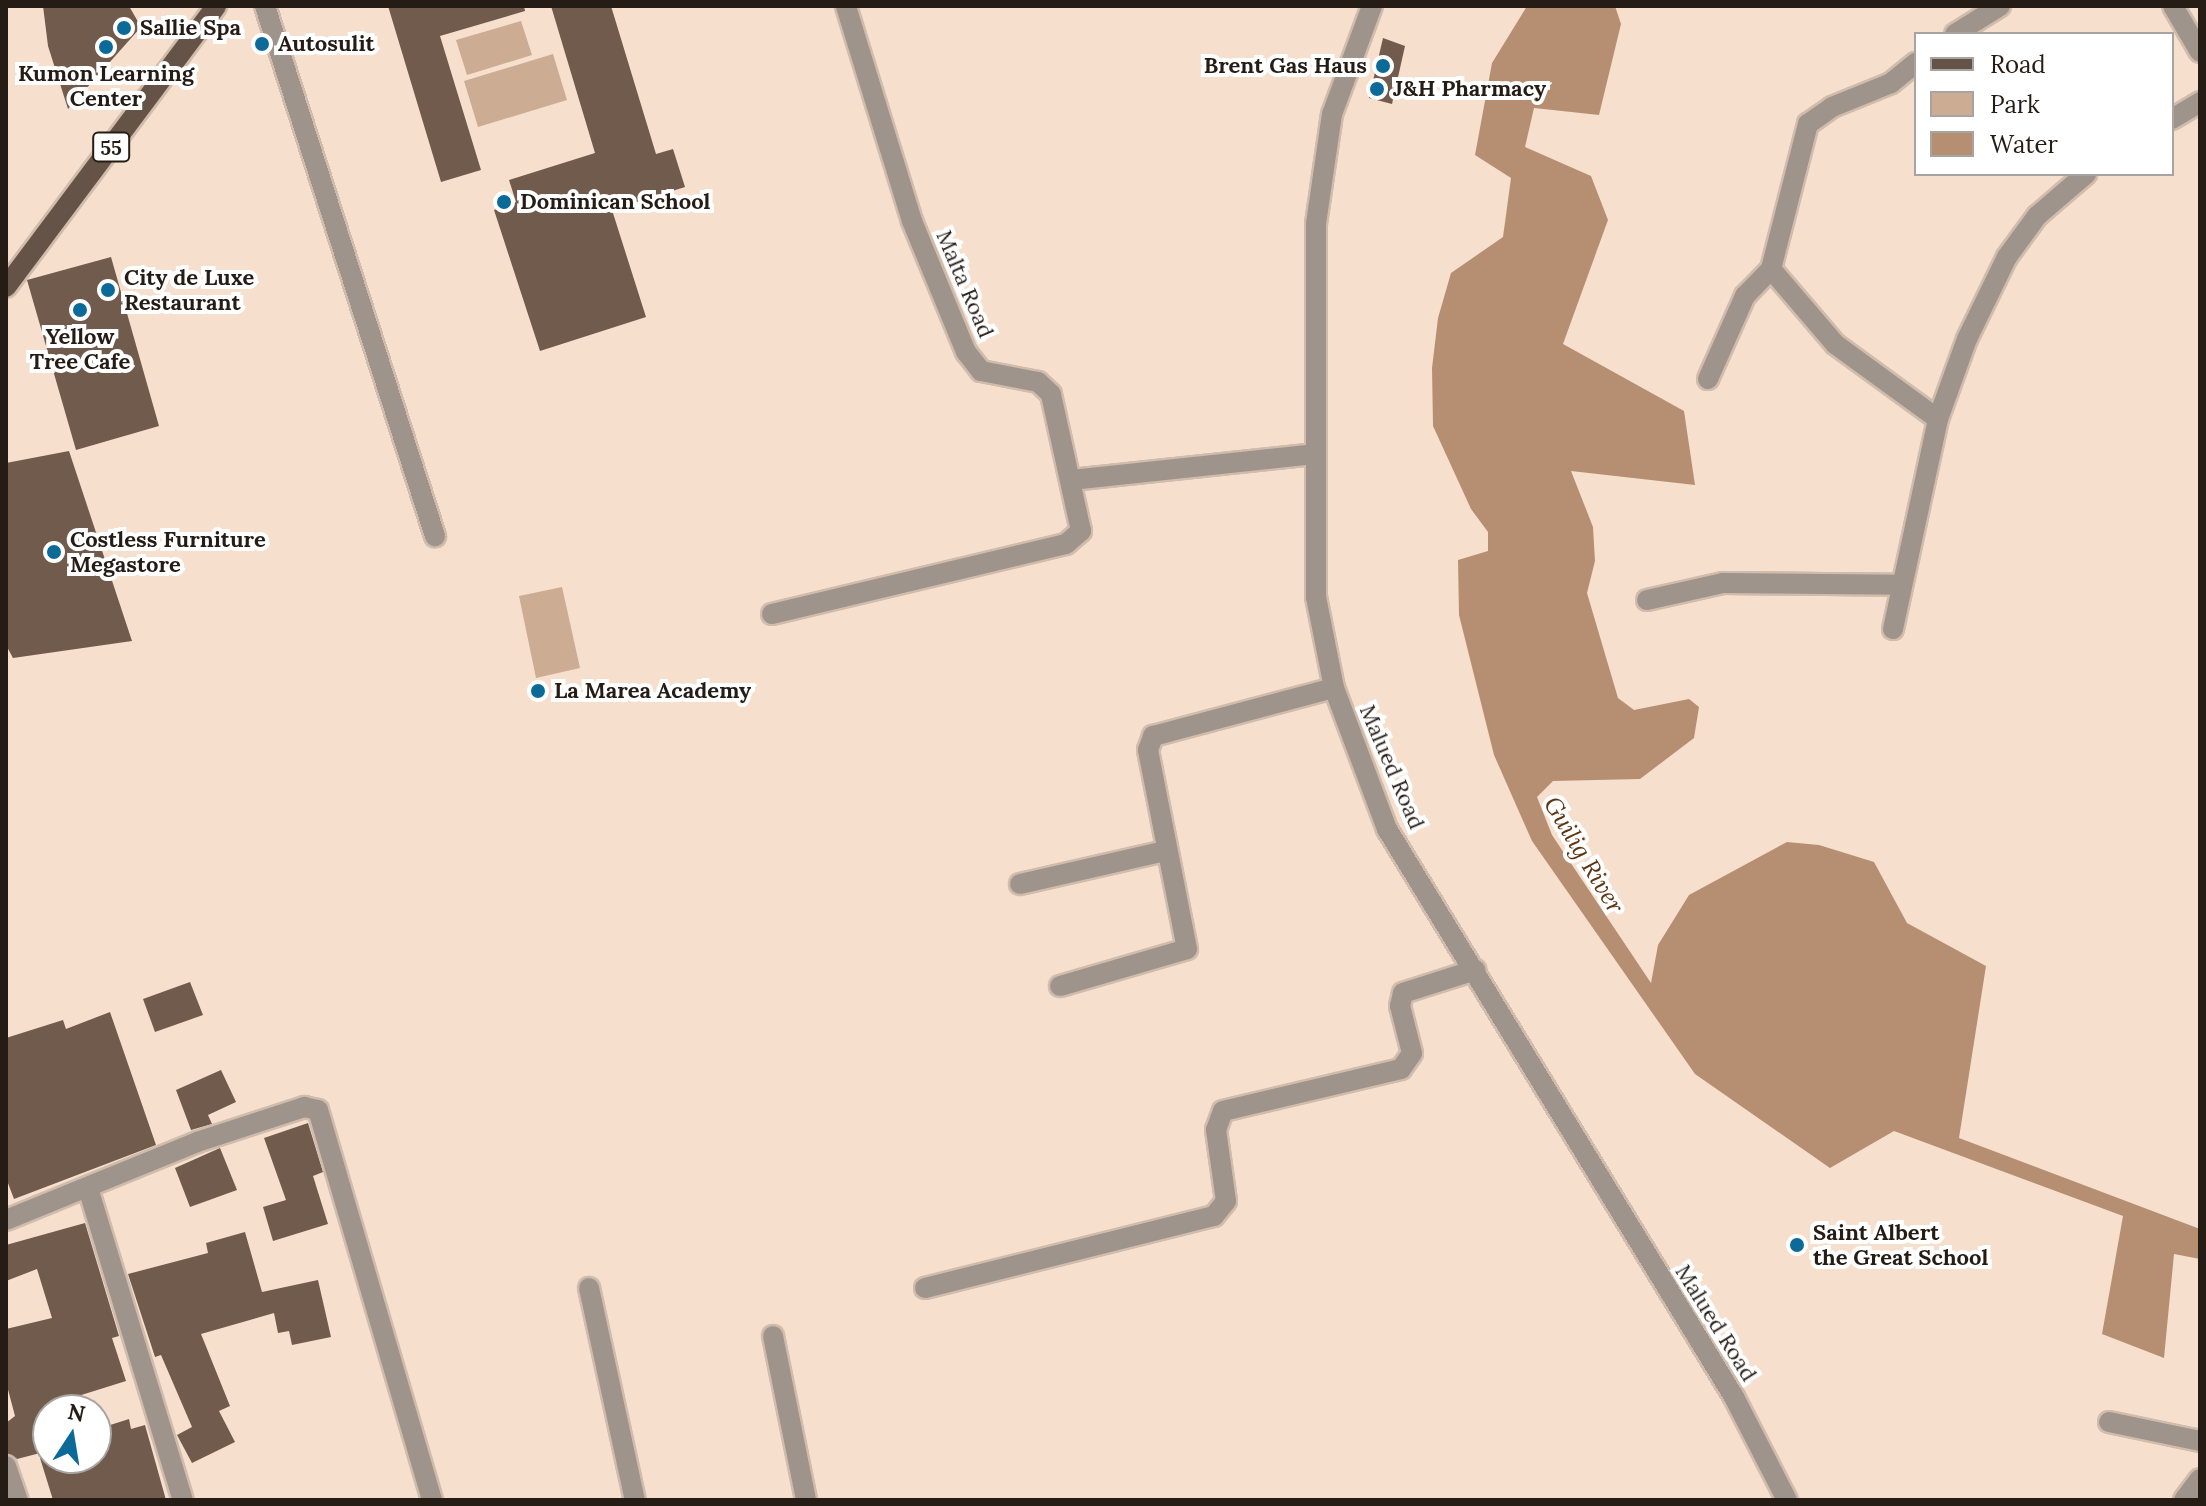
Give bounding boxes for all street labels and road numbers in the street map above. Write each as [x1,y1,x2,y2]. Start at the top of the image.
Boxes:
road number: 55 [91,131,131,163]
street label: Malta Road [931,226,999,342]
street label: Malued Road [1354,701,1430,833]
street label: Malued Road [1670,1260,1762,1386]

